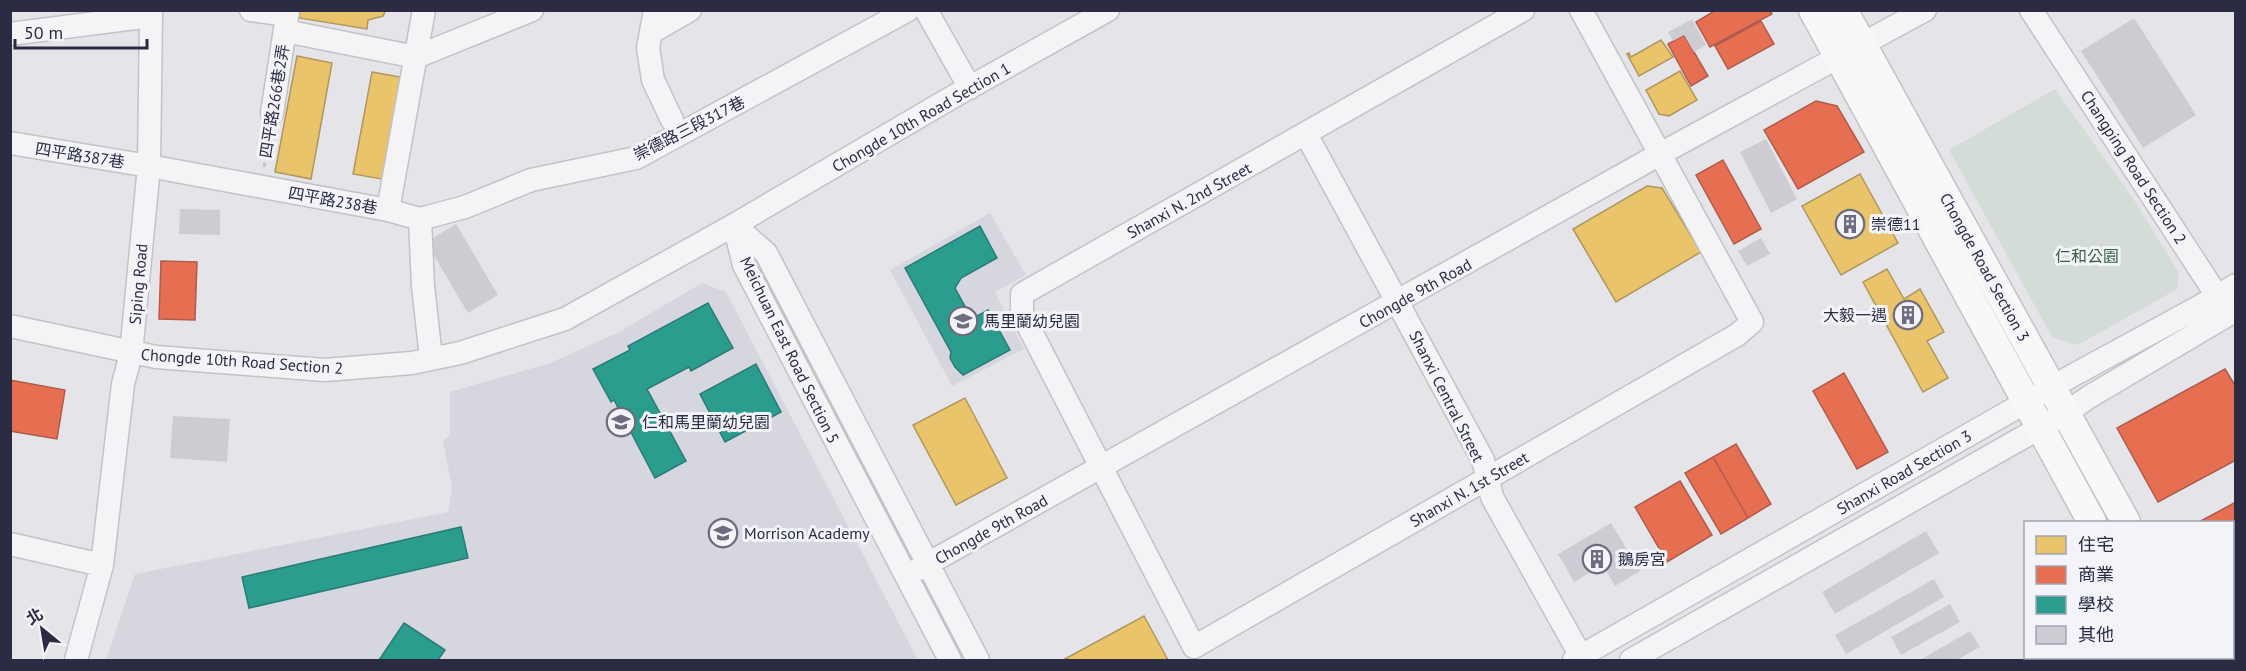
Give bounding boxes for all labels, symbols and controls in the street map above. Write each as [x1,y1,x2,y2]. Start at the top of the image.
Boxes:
scale bar [15,12,147,50]
text: 50 m [24,21,63,44]
street label: 四平路266巷2弄 [255,43,293,159]
street label: Chongde 10th Road Section 1 [828,58,1014,176]
street label: Changping Road Section 2 [2077,86,2191,248]
street label: 崇德路三段317巷 [630,91,748,165]
street label: 四平路387巷 [34,138,126,172]
street label: Shanxi N. 2nd Street [1123,157,1255,242]
street label: 四平路238巷 [287,182,379,218]
street label: Chongde Road Section 3 [1936,189,2034,345]
building icon: 崇德11 [1834,208,1866,240]
place label: 崇德11 [1871,214,1920,234]
street label: Siping Road [124,243,152,325]
park label: 仁和公園 [2055,246,2119,266]
street label: Meichuan East Road Section 5 [736,253,844,447]
street label: Chongde 9th Road [1355,254,1475,332]
building icon: 大毅一遇 [1892,299,1924,331]
school or university icon: 馬里蘭幼兒園 [947,305,979,337]
place label: 大毅一遇 [1823,305,1887,325]
place label: 馬里蘭幼兒園 [984,311,1080,331]
street label: Shanxi Central Street [1405,327,1489,466]
street label: Chongde 10th Road Section 2 [140,344,344,378]
school or university icon: 仁和馬里蘭幼兒園 [605,406,637,438]
place label: 仁和馬里蘭幼兒園 [642,412,770,432]
street label: Shanxi Road Section 3 [1833,425,1975,519]
street label: Shanxi N. 1st Street [1406,447,1533,531]
street label: Chongde 9th Road [931,490,1051,568]
school or university icon: Morrison Academy [707,517,739,549]
legend [2024,521,2234,659]
place label: Morrison Academy [744,523,870,543]
text: 住宅 [2078,533,2114,556]
building icon: 鵝房宮 [1581,543,1613,575]
place label: 鵝房宮 [1618,549,1666,569]
text: 商業 [2078,563,2114,586]
text: 學校 [2078,593,2114,616]
north arrow [12,599,72,659]
text: 北 [23,603,46,629]
text: 其他 [2078,623,2114,646]

